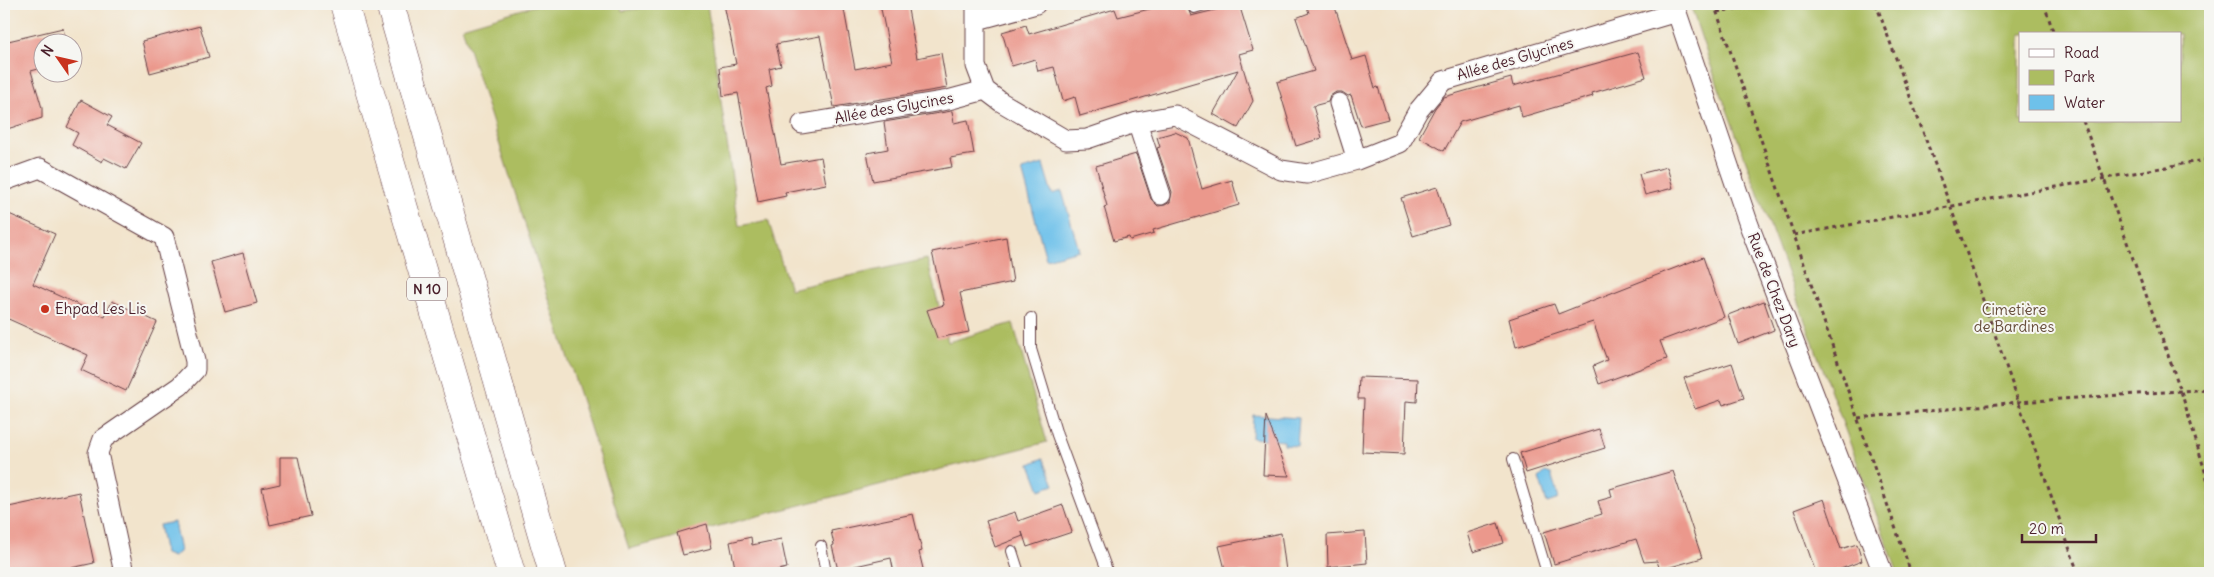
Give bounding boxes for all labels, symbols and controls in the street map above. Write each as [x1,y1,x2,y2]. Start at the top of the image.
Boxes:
north arrow [32,32,82,82]
legend [2019,32,2182,122]
street label: Allée des Glycines [1454,33,1576,84]
text: N [37,42,57,60]
text: Road [2064,43,2099,62]
text: Park [2064,67,2095,86]
street label: Allée des Glycines [833,88,955,127]
text: Water [2064,93,2105,112]
street label: Rue de Chez Dary [1744,230,1805,350]
road number: N 10 [407,278,447,300]
place label: Ehpad Les Lis [55,299,147,318]
park label: Cimetière de Bardines [1974,300,2054,336]
marker: Ehpad Les Lis [39,303,51,315]
scale bar [2022,512,2095,544]
text: 20 m [2029,519,2064,538]

